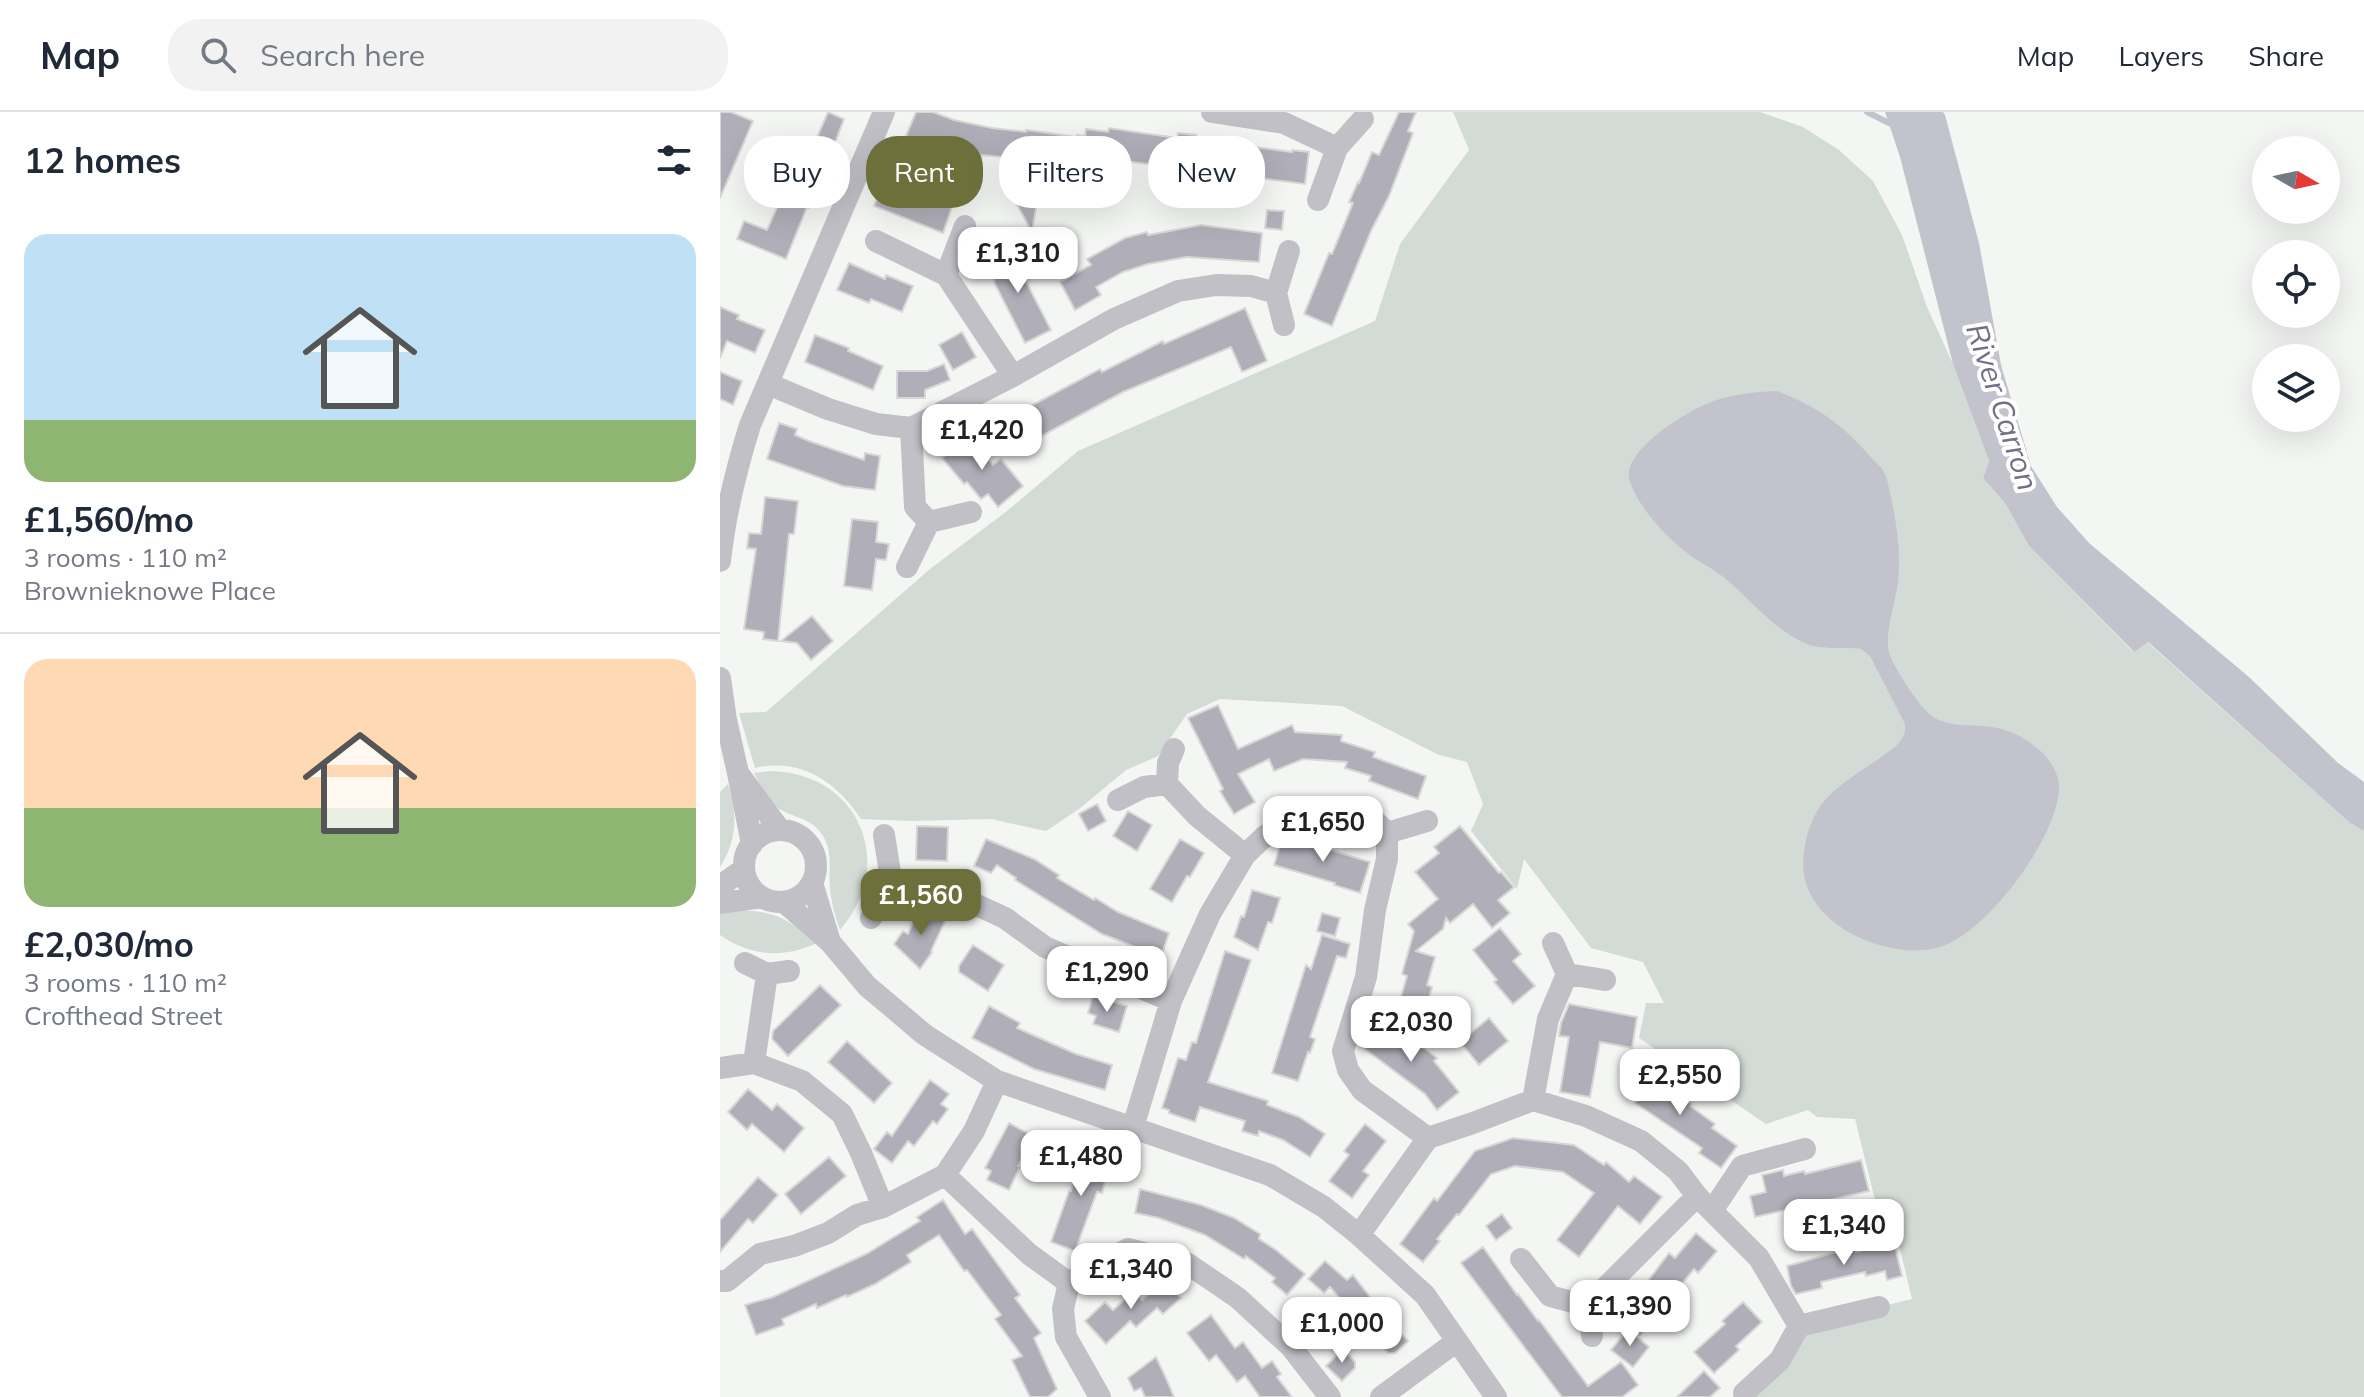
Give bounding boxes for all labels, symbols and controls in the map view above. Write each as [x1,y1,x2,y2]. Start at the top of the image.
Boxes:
search box [168,19,728,91]
text: Map [40,31,120,79]
icon: search [196,33,240,77]
text: Search here [260,36,425,74]
text: Map [2017,38,2074,73]
text: Layers [2118,38,2204,73]
text: Share [2248,38,2324,73]
chip: Buy [744,136,850,208]
chip: Rent [866,136,983,208]
chip: Filters [999,136,1132,208]
chip: New [1148,136,1265,208]
north arrow [2252,136,2340,224]
map controls [2252,136,2340,432]
icon: filters [652,138,696,182]
text: 12 homes [24,139,181,182]
pin: £1,310 [953,227,1083,295]
text: £1,310 [976,236,1060,269]
button: locate [2252,240,2340,328]
icon: home [288,286,432,430]
water label: River Carron [1958,319,2048,495]
button: layers [2252,344,2340,432]
pin: £1,420 [917,404,1047,472]
text: £1,420 [940,413,1024,446]
text: £1,560/mo [24,498,194,541]
text: 3 rooms · 110 m² [24,541,227,574]
text: Brownieknowe Place [24,574,276,607]
icon: home [288,711,432,855]
pin: £1,650 [1258,796,1388,864]
text: £1,650 [1281,805,1365,838]
pin: £1,560 [856,869,986,937]
text: £1,560 [879,878,963,911]
text: £2,030/mo [24,923,194,966]
pin: £1,290 [1042,946,1172,1014]
text: £1,290 [1065,955,1149,988]
text: 3 rooms · 110 m² [24,966,227,999]
pin: £2,030 [1346,996,1476,1064]
text: Crofthead Street [24,999,222,1032]
text: £2,030 [1369,1005,1453,1038]
pin: £2,550 [1615,1049,1745,1117]
text: £2,550 [1638,1058,1722,1091]
pin: £1,480 [1016,1130,1146,1198]
text: £1,480 [1039,1139,1123,1172]
pin: £1,340 [1779,1199,1909,1267]
text: £1,340 [1802,1208,1886,1241]
pin: £1,340 [1066,1243,1196,1311]
text: £1,340 [1089,1252,1173,1285]
pin: £1,390 [1565,1280,1695,1348]
text: £1,390 [1588,1289,1672,1322]
pin: £1,000 [1277,1297,1407,1365]
text: £1,000 [1300,1306,1384,1339]

